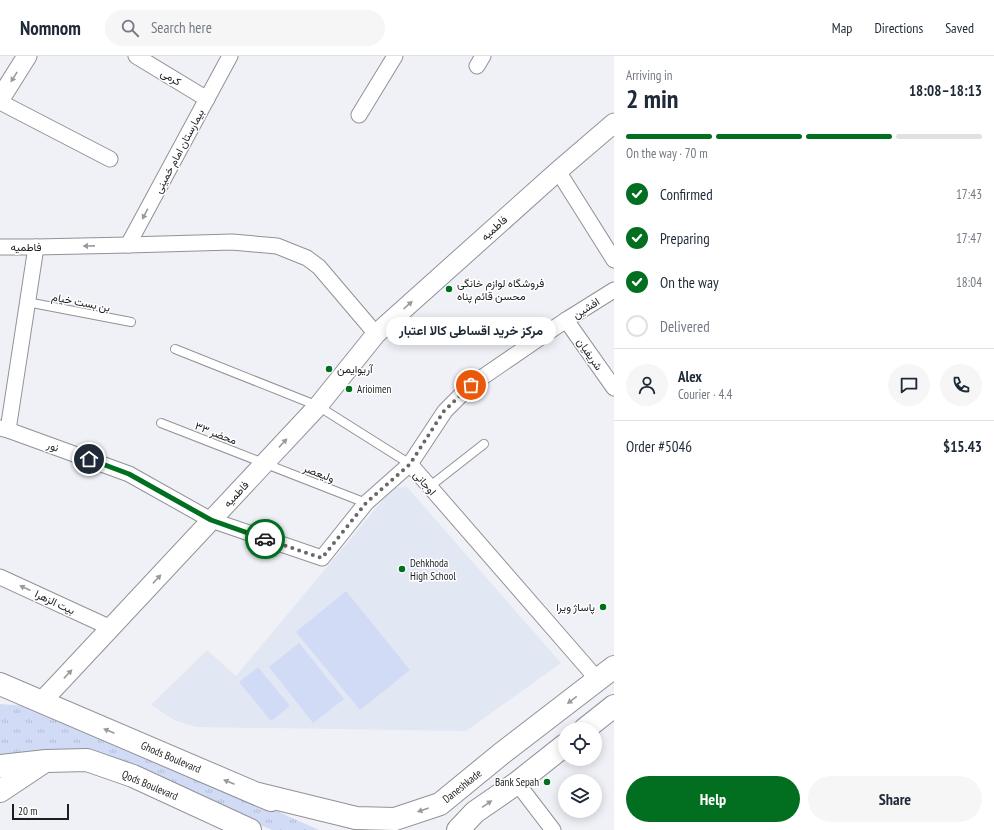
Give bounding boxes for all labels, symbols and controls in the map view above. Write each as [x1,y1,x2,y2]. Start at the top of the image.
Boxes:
search box [105,10,385,46]
text: Nomnom [20,16,81,40]
icon: search [119,17,141,39]
text: Search here [151,18,212,37]
text: Map [832,19,852,37]
text: Directions [874,19,923,37]
text: Saved [945,19,974,37]
street label: کرمی [158,65,184,89]
text: Arriving in [626,67,673,84]
one-way arrow [10,71,17,83]
text: 18:08–18:13 [909,81,982,100]
text: 2 min [626,82,679,115]
street label: بیمارستان امام خمینی [151,106,208,196]
text: On the way · 70 m [626,145,708,162]
icon: check [626,183,648,205]
text: Confirmed [660,185,713,204]
text: 17:43 [956,186,982,203]
one-way arrow [142,208,149,219]
street label: فاطمیه [478,212,510,244]
icon: check [626,227,648,249]
text: Preparing [660,229,710,248]
text: 17:47 [956,230,982,247]
street label: فاطمیه [10,240,42,254]
one-way arrow [82,243,95,249]
icon: check [626,271,648,293]
text: On the way [660,273,719,292]
text: 18:04 [956,274,982,291]
place label: فروشگاه لوازم خانگی محسن قائم پناه [457,276,544,304]
marker: فروشگاه لوازم خانگی محسن قائم پناه [444,284,454,294]
street label: بن بست خیام [50,289,111,316]
street label: افشین [570,294,602,322]
one-way arrow [403,301,413,310]
callout: مرکز خرید اقساطی کالا اعتبار [386,317,556,345]
text: Delivered [660,317,710,336]
text: مرکز خرید اقساطی کالا اعتبار [399,322,543,339]
street label: شریفیان [574,335,606,373]
place label: آریوایمن [337,362,374,376]
marker: آریوایمن [324,364,334,374]
button: person [626,364,668,406]
button: chat [888,364,930,406]
button: phone [940,364,982,406]
text: Alex [678,367,702,386]
pin [454,368,488,402]
icon: bag [460,374,482,396]
place label: Arioimen [357,382,391,396]
marker: Arioimen [344,384,354,394]
text: Courier · 4.4 [678,386,732,403]
street label: محضر ۳۳ [193,419,239,447]
street label: نور [44,437,61,455]
text: Order #5046 [626,437,692,456]
text: $15.43 [943,437,982,456]
one-way arrow [279,438,288,448]
pin [72,442,106,476]
icon: home [78,448,100,470]
street label: ولیعصر [301,460,337,485]
street label: اوجانی [411,468,439,498]
street label: فاطمیه [220,478,252,510]
courier [245,519,285,559]
icon: car [254,528,276,550]
place label: Dehkhoda High School [410,556,456,583]
marker: Dehkhoda High School [397,564,407,574]
one-way arrow [152,574,161,584]
one-way arrow [19,585,30,591]
street label: بیت الزهرا [33,587,77,617]
place label: پاساژ ویرا [556,600,595,615]
marker: پاساژ ویرا [598,602,608,612]
one-way arrow [63,669,73,679]
one-way arrow [567,695,578,704]
map controls [558,722,602,818]
button: locate [558,722,602,766]
one-way arrow [103,727,115,733]
street label: Ghods Boulevard [139,738,203,776]
street label: Daneshkade [440,766,485,806]
street label: Qods Boulevard [120,767,180,803]
button: layers [558,774,602,818]
place label: Bank Sepah [495,775,539,789]
button: Help [626,776,800,822]
button: Share [808,776,982,822]
marker: Bank Sepah [542,777,552,787]
one-way arrow [222,778,234,784]
one-way arrow [482,800,492,808]
scale bar [12,802,69,821]
text: 20 m [18,804,37,818]
one-way arrow [417,807,429,813]

